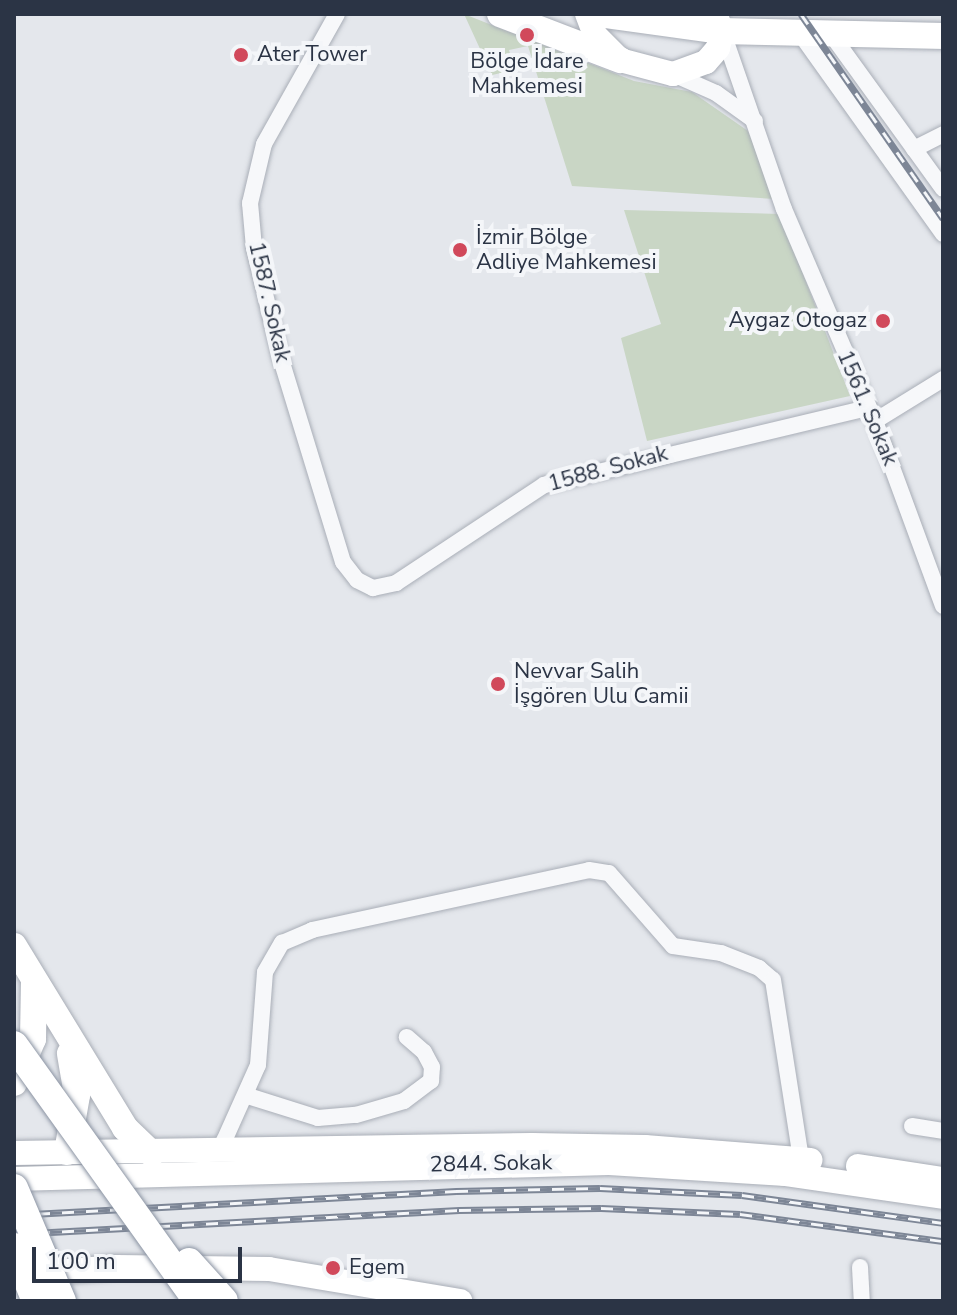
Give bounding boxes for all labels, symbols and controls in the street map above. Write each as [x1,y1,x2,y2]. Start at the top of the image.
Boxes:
marker: Bölge İdare Mahkemesi [518,26,536,44]
place label: Ater Tower [257,42,367,68]
marker: Ater Tower [232,46,250,64]
place label: Bölge İdare Mahkemesi [470,48,584,100]
place label: İzmir Bölge Adliye Mahkemesi [476,224,656,276]
street label: 1587. Sokak [242,239,296,365]
marker: İzmir Bölge Adliye Mahkemesi [451,241,469,259]
place label: Aygaz Otogaz [729,308,867,334]
marker: Aygaz Otogaz [874,312,892,330]
street label: 1561. Sokak [831,346,903,470]
street label: 1588. Sokak [545,440,671,498]
place label: Nevvar Salih İşgören Ulu Camii [514,658,689,710]
marker: Nevvar Salih İşgören Ulu Camii [489,675,507,693]
street label: 2844. Sokak [429,1150,553,1178]
scale bar [36,1231,246,1281]
text: 100 m [46,1245,116,1277]
place label: Egem [349,1255,405,1281]
marker: Egem [324,1259,342,1277]

